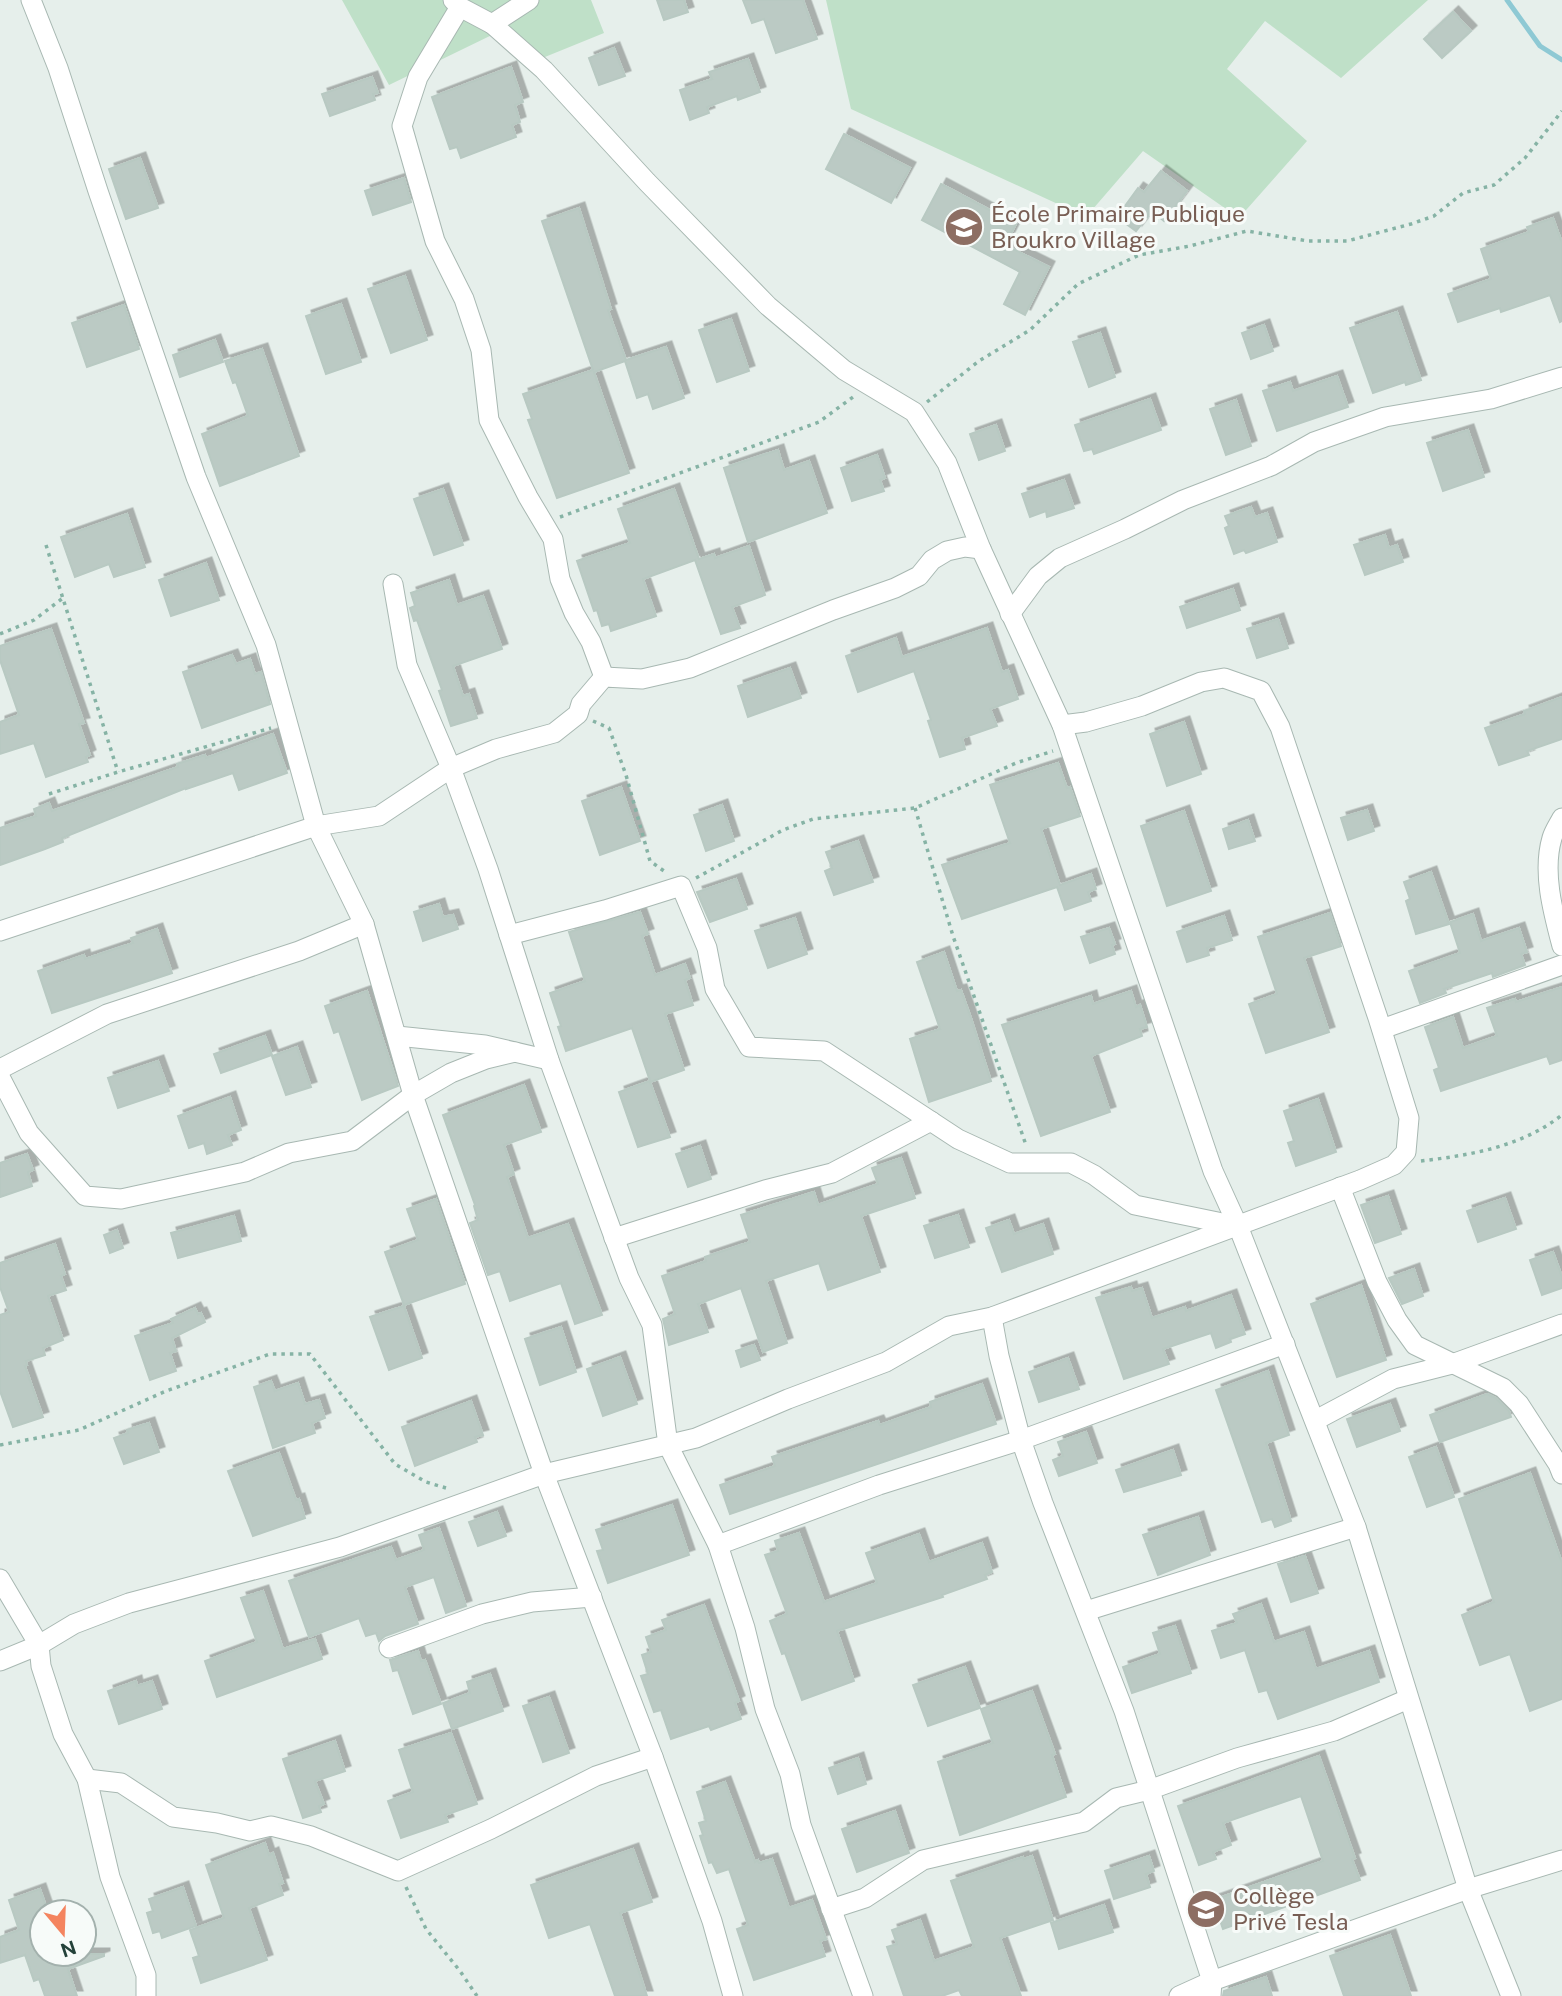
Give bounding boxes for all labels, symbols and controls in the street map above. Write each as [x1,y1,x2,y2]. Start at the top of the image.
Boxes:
place label: École Primaire Publique Broukro Village [991,200,1245,253]
school or university icon: École Primaire Publique Broukro Village [943,206,985,248]
place label: Collège Privé Tesla [1233,1882,1348,1935]
school or university icon: Collège Privé Tesla [1185,1888,1227,1930]
north arrow [28,1898,98,1968]
text: N [58,1936,79,1962]

